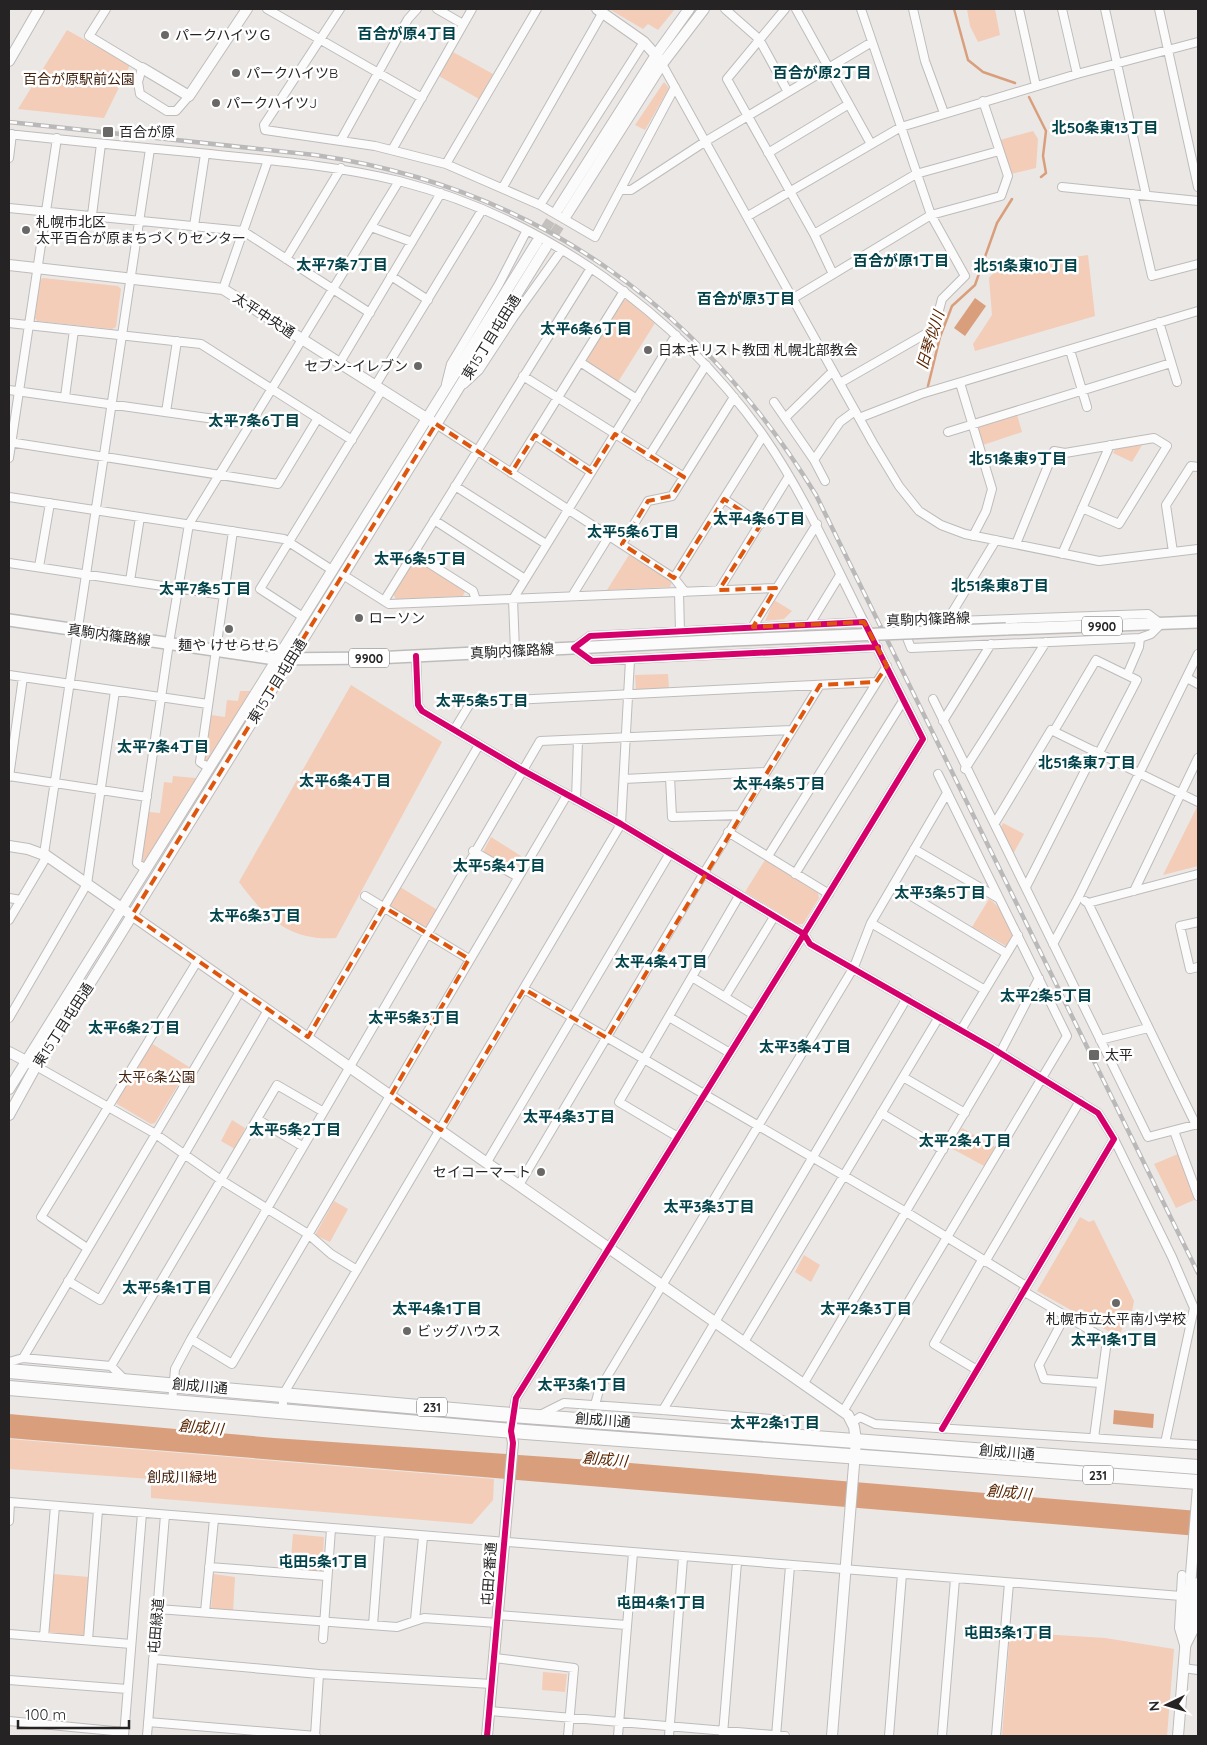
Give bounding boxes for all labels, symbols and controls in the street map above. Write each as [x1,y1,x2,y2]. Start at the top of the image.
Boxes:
district label: 百合が原4丁目 [358,24,456,43]
place label: パークハイツＧ [175,26,272,44]
marker: パークハイツＧ [159,29,171,41]
district label: 百合が原2丁目 [773,63,871,82]
place label: パークハイツB [246,64,338,82]
marker: パークハイツB [230,67,242,79]
park label: 百合が原駅前公園 [23,70,135,88]
place label: パークハイツJ [226,94,317,112]
marker: パークハイツJ [210,97,222,109]
district label: 北50条東13丁目 [1052,118,1158,137]
place label: 百合が原 [119,123,175,141]
marker: 百合が原 [101,125,115,139]
place label: 札幌市北区 太平百合が原まちづくりセンター [36,213,246,247]
marker: 札幌市北区 太平百合が原まちづくりセンター [20,224,32,236]
district label: 百合が原1丁目 [853,251,949,270]
district label: 太平7条7丁目 [296,255,388,274]
district label: 北51条東10丁目 [974,256,1078,275]
street label: 太平中央通 [230,288,298,342]
district label: 百合が原3丁目 [697,289,795,308]
street label: 東15丁目屯田通 [458,291,524,383]
water label: 旧琴似川 [912,307,948,371]
district label: 太平6条6丁目 [540,319,632,338]
place label: 日本キリスト教団 札幌北部教会 [658,341,858,359]
marker: 日本キリスト教団 札幌北部教会 [642,344,654,356]
place label: セブン-イレブン [305,357,408,375]
marker: セブン-イレブン [412,360,424,372]
district label: 太平7条6丁目 [208,411,300,430]
district label: 北51条東9丁目 [969,449,1067,468]
district label: 太平4条6丁目 [713,509,805,528]
district label: 太平5条6丁目 [587,522,679,541]
district label: 太平6条5丁目 [374,549,466,568]
district label: 北51条東8丁目 [951,576,1049,595]
district label: 太平7条5丁目 [159,579,251,598]
place label: ローソン [369,609,425,627]
street label: 真駒内篠路線 [886,609,970,629]
marker: ローソン [353,612,365,624]
road number: 9900 [1082,616,1122,636]
street label: 真駒内篠路線 [66,620,152,650]
marker: 麺や けせらせら [223,623,235,635]
street label: 東15丁目屯田通 [244,635,310,727]
place label: 麺や けせらせら [178,636,280,654]
street label: 真駒内篠路線 [470,640,554,662]
road number: 9900 [349,648,389,668]
district label: 太平5条5丁目 [436,691,528,710]
district label: 太平7条4丁目 [117,737,209,756]
district label: 北51条東7丁目 [1038,753,1136,772]
district label: 太平6条4丁目 [299,771,391,790]
district label: 太平4条5丁目 [733,774,825,793]
district label: 太平5条4丁目 [453,856,545,875]
district label: 太平3条5丁目 [894,883,986,902]
district label: 太平6条3丁目 [209,906,301,925]
district label: 太平4条4丁目 [615,952,707,971]
street label: 東15丁目屯田通 [29,980,97,1070]
district label: 太平2条5丁目 [1000,986,1092,1005]
district label: 太平5条3丁目 [368,1008,460,1027]
district label: 太平6条2丁目 [88,1018,180,1037]
district label: 太平3条4丁目 [759,1037,851,1056]
place label: 太平 [1105,1046,1133,1064]
marker: 太平 [1087,1048,1101,1062]
park label: 太平6条公園 [118,1068,196,1086]
district label: 太平4条3丁目 [523,1107,615,1126]
district label: 太平5条2丁目 [249,1120,341,1139]
district label: 太平2条4丁目 [919,1131,1011,1150]
place label: セイコーマート [433,1163,531,1181]
marker: セイコーマート [535,1166,547,1178]
district label: 太平3条3丁目 [663,1197,755,1216]
district label: 太平5条1丁目 [122,1278,212,1297]
marker: 札幌市立太平南小学校 [1110,1297,1122,1309]
district label: 太平4条1丁目 [392,1299,482,1318]
district label: 太平2条3丁目 [820,1299,912,1318]
place label: 札幌市立太平南小学校 [1046,1310,1186,1328]
place label: ビッグハウス [417,1322,501,1340]
marker: ビッグハウス [401,1325,413,1337]
district label: 太平1条1丁目 [1071,1330,1157,1349]
street label: 創成川通 [171,1375,229,1397]
district label: 太平3条1丁目 [538,1375,626,1394]
road number: 231 [417,1398,447,1416]
street label: 創成川通 [574,1409,632,1431]
district label: 太平2条1丁目 [730,1413,820,1432]
water label: 創成川 [178,1416,226,1439]
street label: 創成川通 [978,1441,1036,1463]
water label: 創成川 [582,1448,630,1471]
road number: 231 [1083,1466,1113,1484]
park label: 創成川緑地 [147,1468,217,1486]
water label: 創成川 [986,1481,1034,1504]
street label: 屯田2番通 [478,1542,500,1606]
district label: 屯田5条1丁目 [278,1552,368,1571]
district label: 屯田4条1丁目 [616,1593,706,1612]
street label: 屯田緑道 [145,1597,167,1655]
district label: 屯田3条1丁目 [964,1623,1052,1642]
north arrow [1142,1680,1192,1730]
scale bar [18,1698,129,1730]
text: N [1145,1700,1163,1712]
text: 100 m [25,1705,66,1724]

